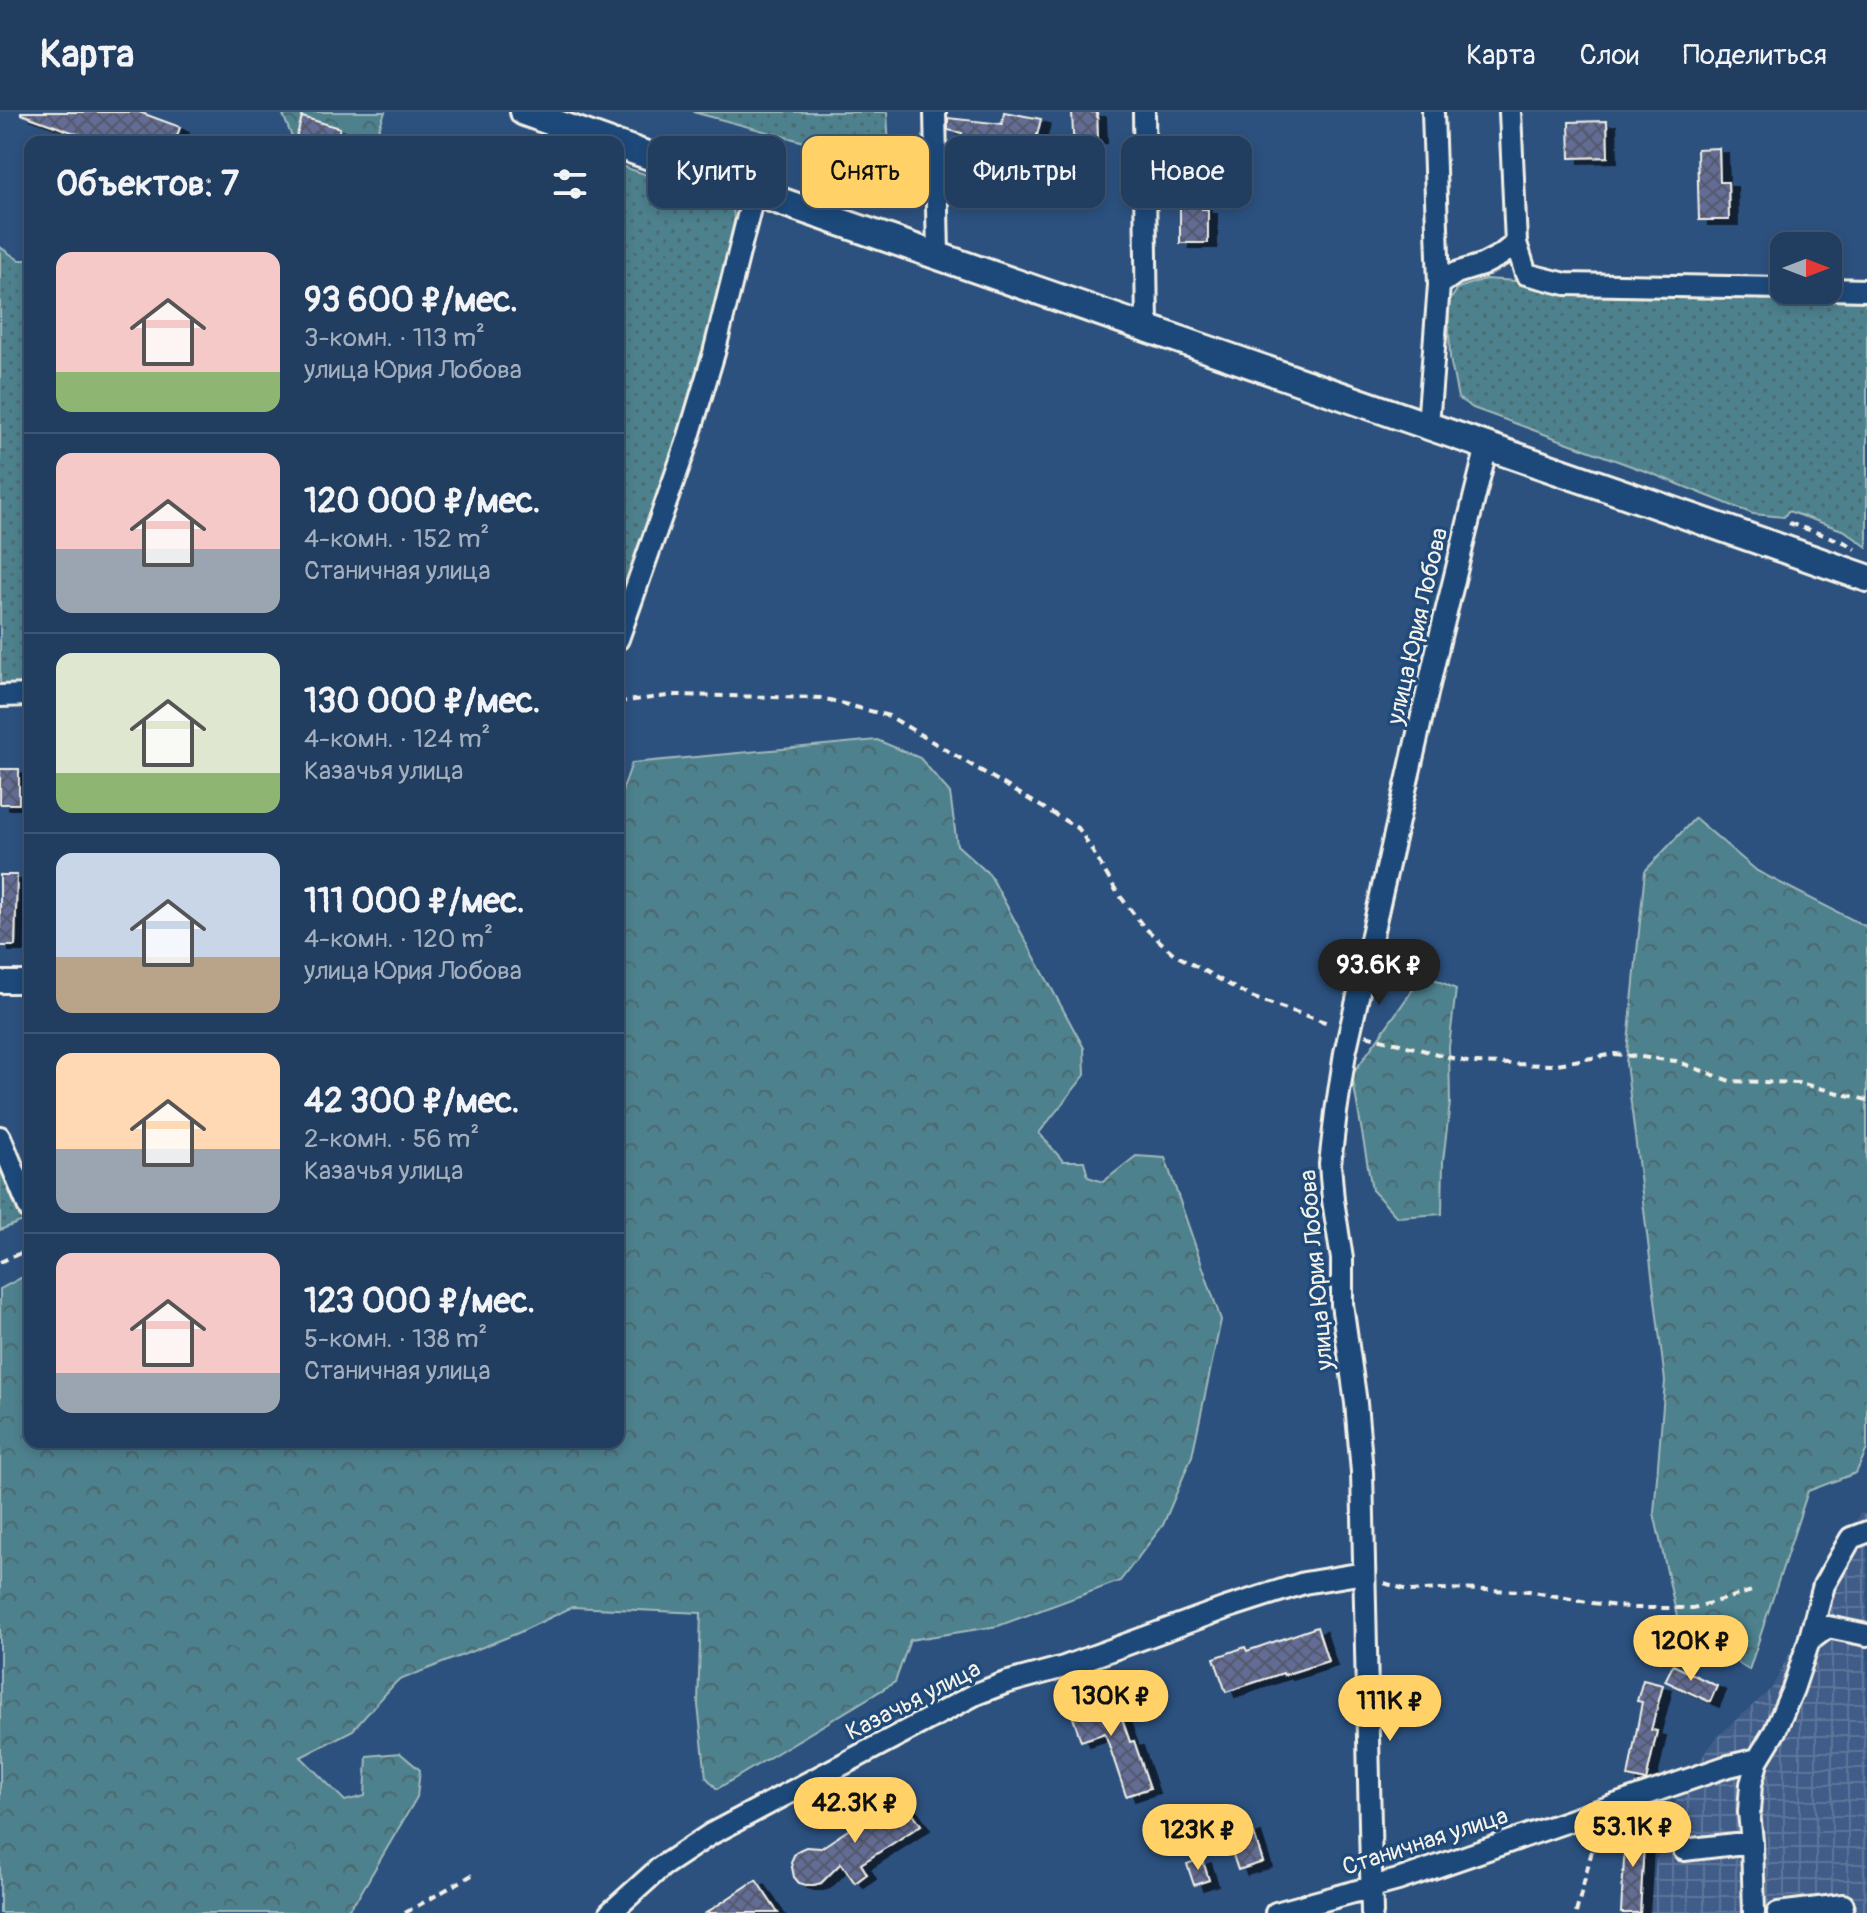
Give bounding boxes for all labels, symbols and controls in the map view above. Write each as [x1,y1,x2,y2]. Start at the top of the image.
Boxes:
text: Карта [40,31,134,79]
text: Карта [1466,38,1536,73]
text: Слои [1580,38,1639,73]
text: Поделиться [1683,38,1827,73]
chip: Купить [648,136,786,208]
chip: Снять [802,136,929,208]
chip: Фильтры [945,136,1105,208]
chip: Новое [1121,136,1252,208]
icon: filters [548,162,592,206]
text: Объектов: 7 [56,163,239,206]
north arrow [1770,232,1842,304]
map controls [1770,232,1842,304]
text: 93 600 ₽/мес. [304,279,518,322]
icon: home [120,284,216,380]
text: 3-комн. · 113 m² [304,322,485,354]
text: улица Юрия Лобова [304,354,522,386]
text: 120 000 ₽/мес. [304,480,540,523]
icon: home [120,485,216,581]
text: 4-комн. · 152 m² [304,523,489,555]
street label: улица Юрия Лобова [1381,525,1454,728]
text: Станичная улица [304,555,491,587]
text: 130 000 ₽/мес. [304,680,540,723]
icon: home [120,685,216,781]
text: 4-комн. · 124 m² [304,723,490,755]
text: Казачья улица [304,755,463,787]
text: 111 000 ₽/мес. [304,880,525,923]
icon: home [120,885,216,981]
text: 4-комн. · 120 m² [304,923,493,955]
pin: 93.6K ₽ [1305,939,1453,1007]
text: 93.6K ₽ [1336,949,1422,981]
text: улица Юрия Лобова [304,955,522,987]
text: 42 300 ₽/мес. [304,1080,519,1123]
icon: home [120,1085,216,1181]
text: 2-комн. · 56 m² [304,1123,479,1155]
text: Казачья улица [304,1155,463,1187]
street label: улица Юрия Лобова [1293,1169,1340,1372]
text: 123 000 ₽/мес. [304,1280,535,1323]
icon: home [120,1285,216,1381]
text: 5-комн. · 138 m² [304,1323,487,1355]
text: Станичная улица [304,1355,491,1387]
pin: 120K ₽ [1626,1615,1756,1683]
text: 120K ₽ [1651,1625,1731,1657]
street label: Казачья улица [841,1654,985,1747]
pin: 130K ₽ [1046,1670,1176,1738]
pin: 111K ₽ [1325,1675,1455,1743]
text: 130K ₽ [1071,1680,1151,1712]
text: 111K ₽ [1356,1685,1424,1717]
pin: 42.3K ₽ [781,1777,929,1845]
text: 42.3K ₽ [812,1787,898,1819]
street label: Станичная улица [1339,1801,1512,1882]
pin: 53.1K ₽ [1559,1801,1707,1869]
pin: 123K ₽ [1133,1804,1263,1872]
text: 53.1K ₽ [1592,1811,1674,1843]
text: 123K ₽ [1160,1814,1236,1846]

